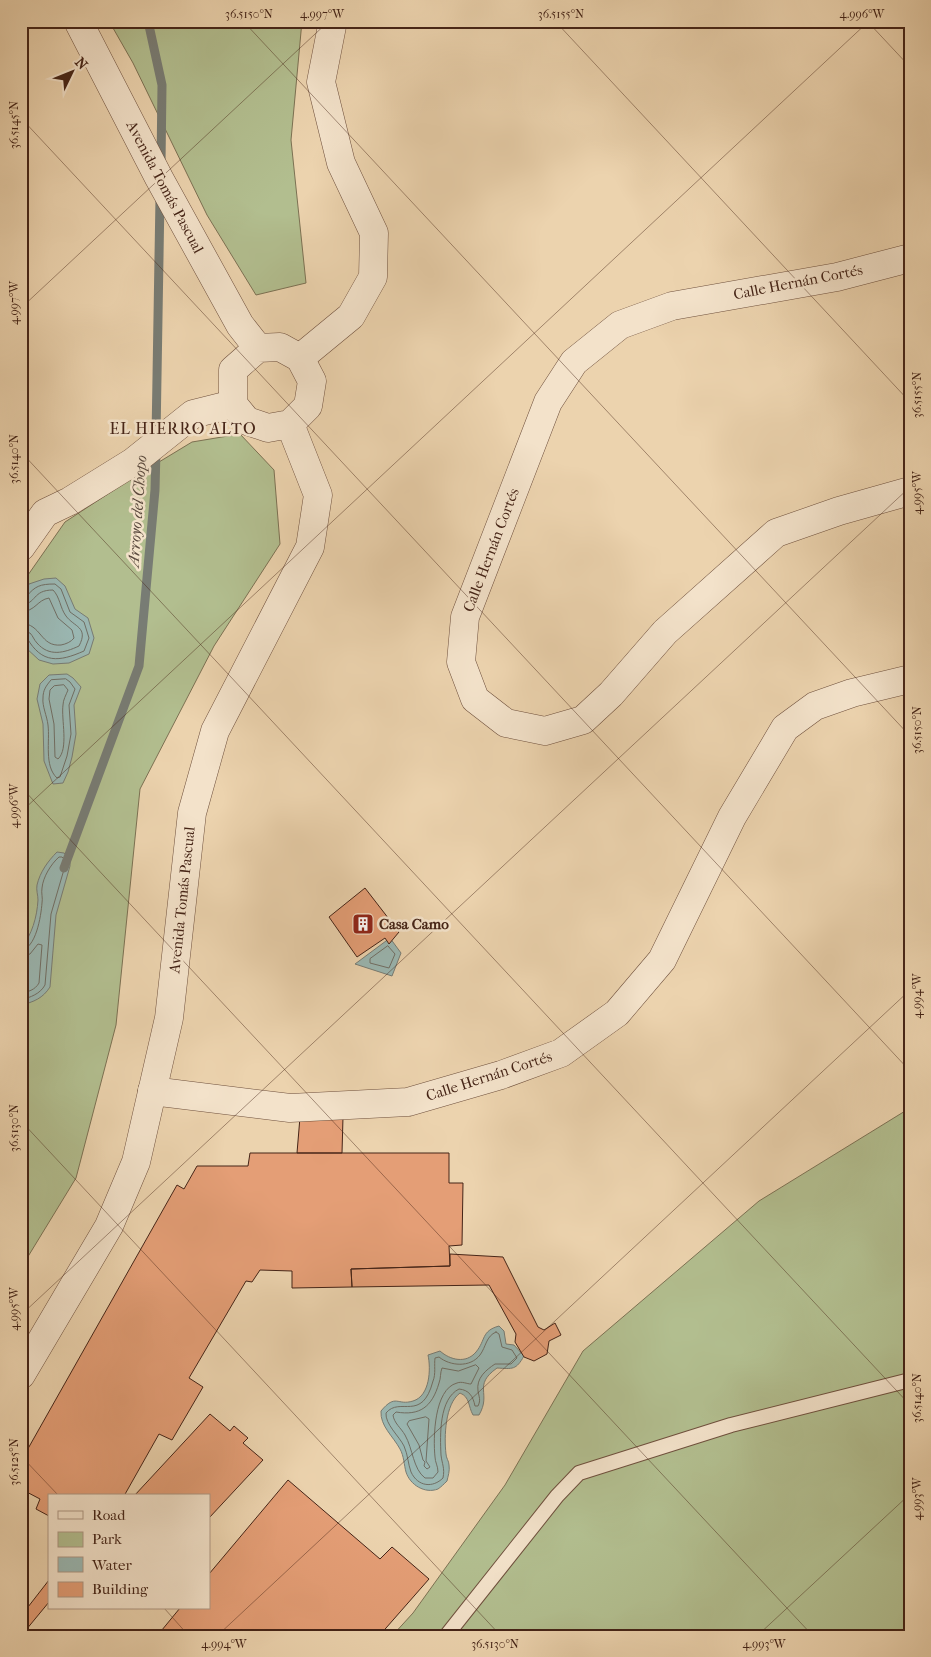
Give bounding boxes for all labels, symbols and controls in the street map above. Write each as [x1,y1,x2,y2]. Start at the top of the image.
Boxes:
text: 36.5150°N [225,7,273,21]
text: 4.997°W [300,7,345,21]
text: 36.5155°N [538,7,584,21]
text: 4.996°W [840,7,886,21]
north arrow [48,48,98,98]
text: N [71,54,91,73]
text: 36.5145°N [7,101,21,149]
street label: Avenida Tomás Pascual [122,117,208,256]
street label: Calle Hernán Cortés [732,261,865,303]
text: 4.997°W [7,280,21,325]
text: 36.5155°N [910,372,924,418]
district label: EL HIERRO ALTO [109,419,257,438]
text: 36.5140°N [7,434,21,484]
water label: Arroyo del Chopo [123,454,150,570]
text: 4.995°W [910,470,924,515]
street label: Calle Hernán Cortés [459,485,523,615]
text: 36.5150°N [910,706,924,754]
text: 4.996°W [7,782,21,828]
street label: Avenida Tomás Pascual [165,826,199,975]
building icon: Casa Camo [351,912,375,936]
place label: Casa Camo [379,915,449,933]
text: 4.994°W [910,972,924,1019]
street label: Calle Hernán Cortés [424,1047,555,1105]
text: 36.5130°N [7,1104,21,1152]
text: 4.995°W [7,1286,21,1331]
text: 36.5140°N [910,1373,924,1423]
text: 36.5125°N [7,1438,21,1486]
text: 4.993°W [910,1476,924,1521]
legend [48,1494,210,1610]
text: Road [92,1506,126,1524]
text: Park [92,1530,122,1548]
text: Water [91,1556,132,1574]
text: Building [92,1580,149,1598]
text: 4.994°W [201,1637,248,1651]
text: 36.5130°N [471,1637,519,1651]
text: 4.993°W [742,1637,787,1651]

